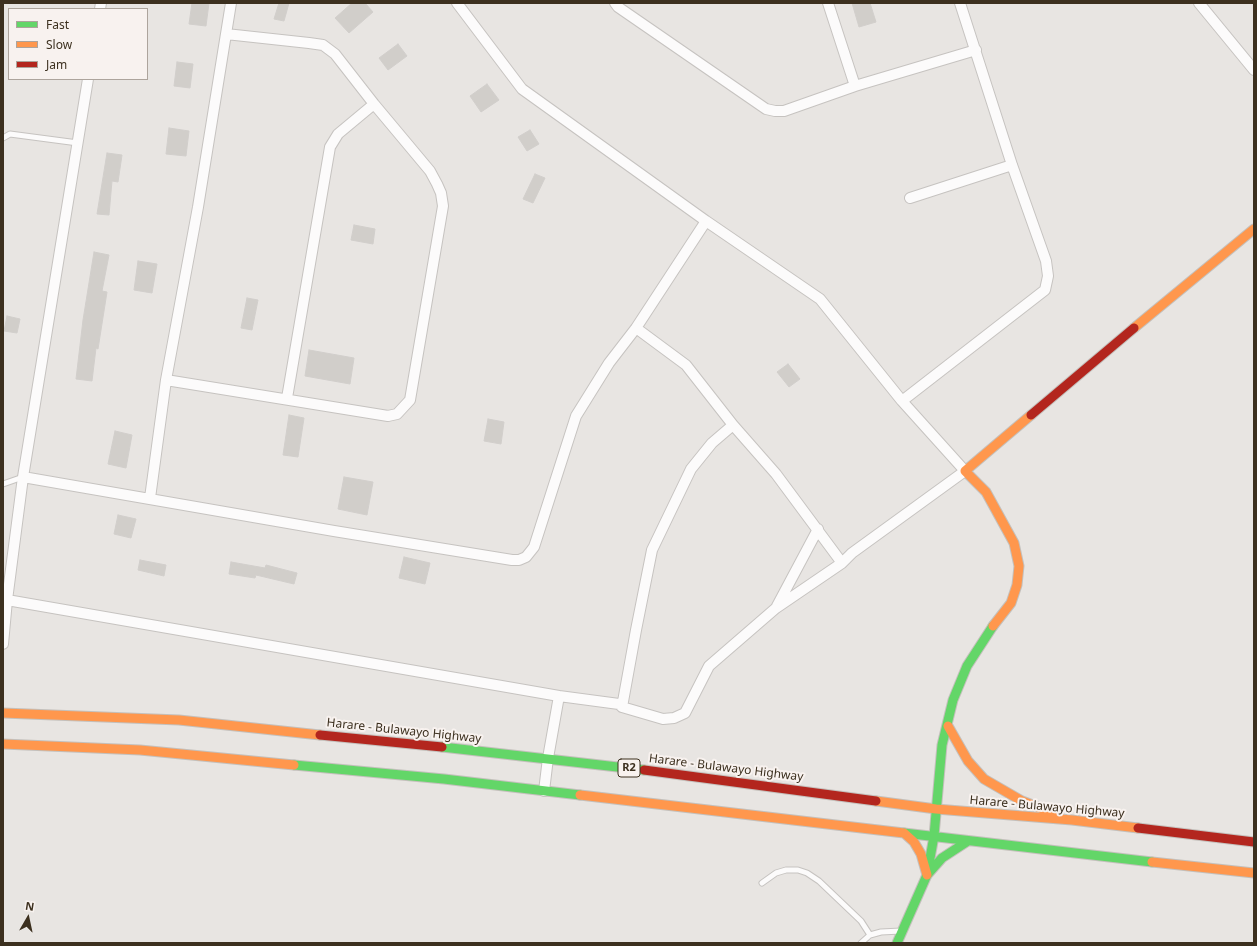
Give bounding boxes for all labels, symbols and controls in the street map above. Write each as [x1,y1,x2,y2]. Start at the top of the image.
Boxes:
legend [8,8,148,80]
text: Fast [46,16,69,33]
text: Slow [46,36,72,53]
text: Jam [46,56,67,73]
street label: Harare - Bulawayo Highway [326,716,482,746]
street label: Harare - Bulawayo Highway [648,751,804,785]
road number: R2 [618,759,640,777]
street label: Harare - Bulawayo Highway [969,793,1125,821]
north arrow [8,898,48,938]
text: N [24,898,36,914]

